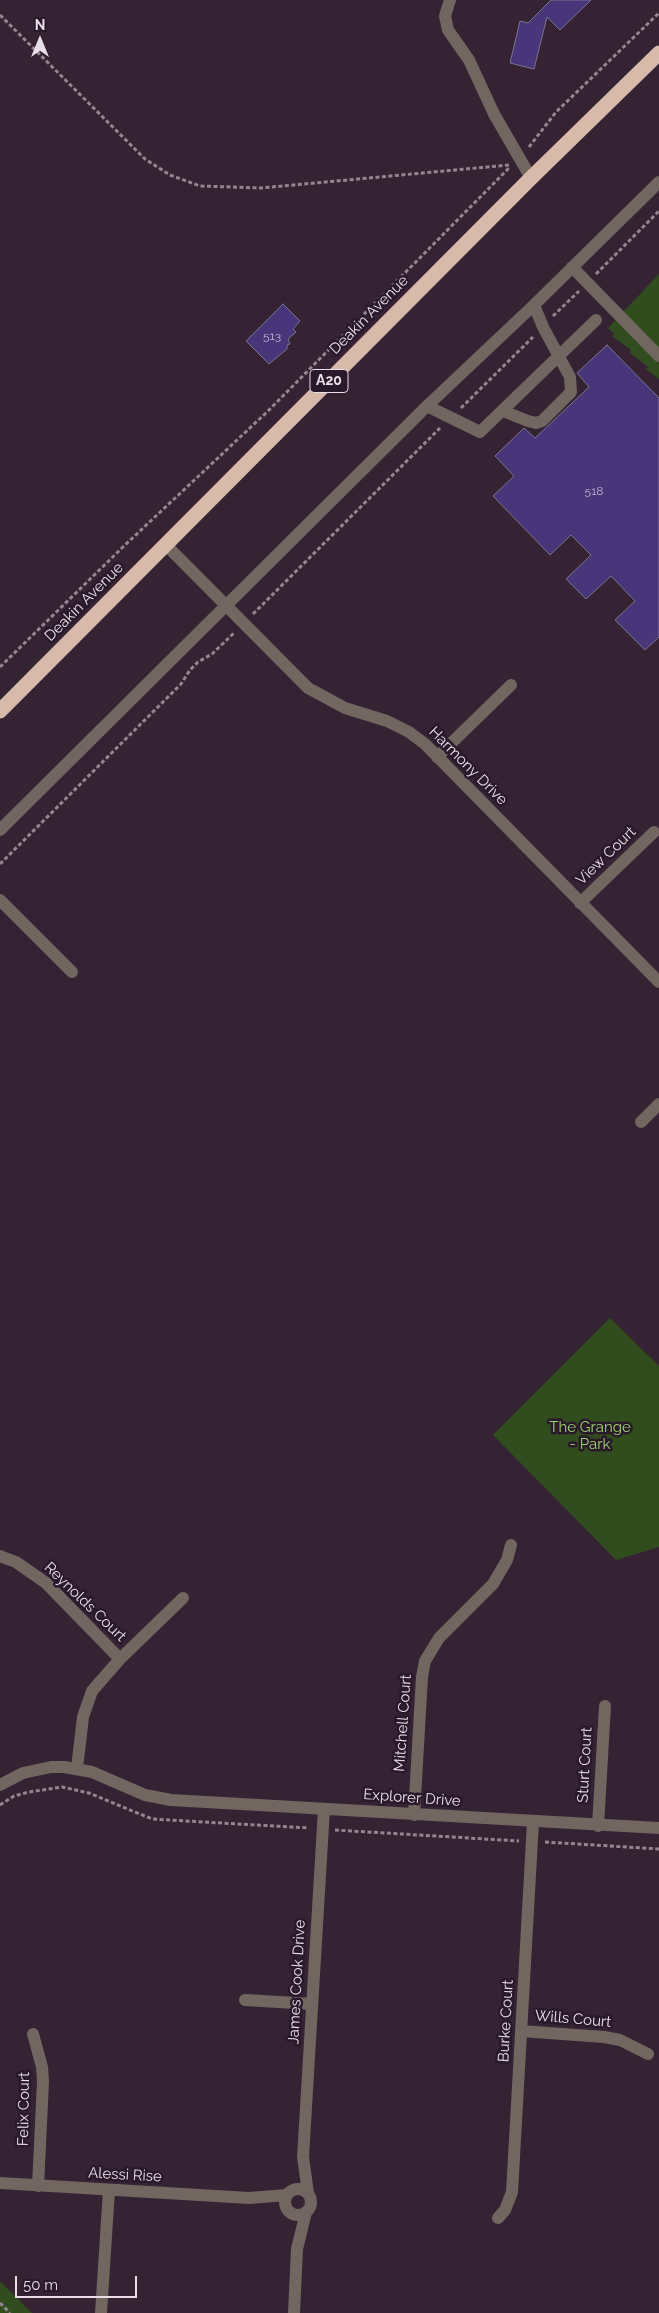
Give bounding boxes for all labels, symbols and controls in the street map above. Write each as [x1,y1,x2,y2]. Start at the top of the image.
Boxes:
north arrow [15,15,65,65]
text: N [35,17,45,33]
street label: Deakin Avenue [326,272,412,358]
house number: 513 [263,329,281,343]
road number: A20 [310,370,348,392]
house number: 518 [585,484,603,498]
street label: Deakin Avenue [41,559,127,645]
street label: Harmony Drive [425,723,511,809]
street label: View Court [572,823,640,889]
park label: The Grange - Park [549,1418,631,1453]
street label: Reynolds Court [40,1558,130,1646]
street label: Mitchell Court [391,1674,415,1772]
street label: Sturt Court [574,1727,596,1803]
street label: Explorer Drive [363,1786,461,1810]
street label: James Cook Drive [285,1919,309,2045]
street label: Burke Court [495,1979,517,2063]
street label: Wills Court [534,2007,612,2031]
street label: Felix Court [14,2072,34,2146]
street label: Alessi Rise [88,2164,162,2186]
scale bar [18,2266,140,2298]
text: 50 m [23,2276,58,2294]

